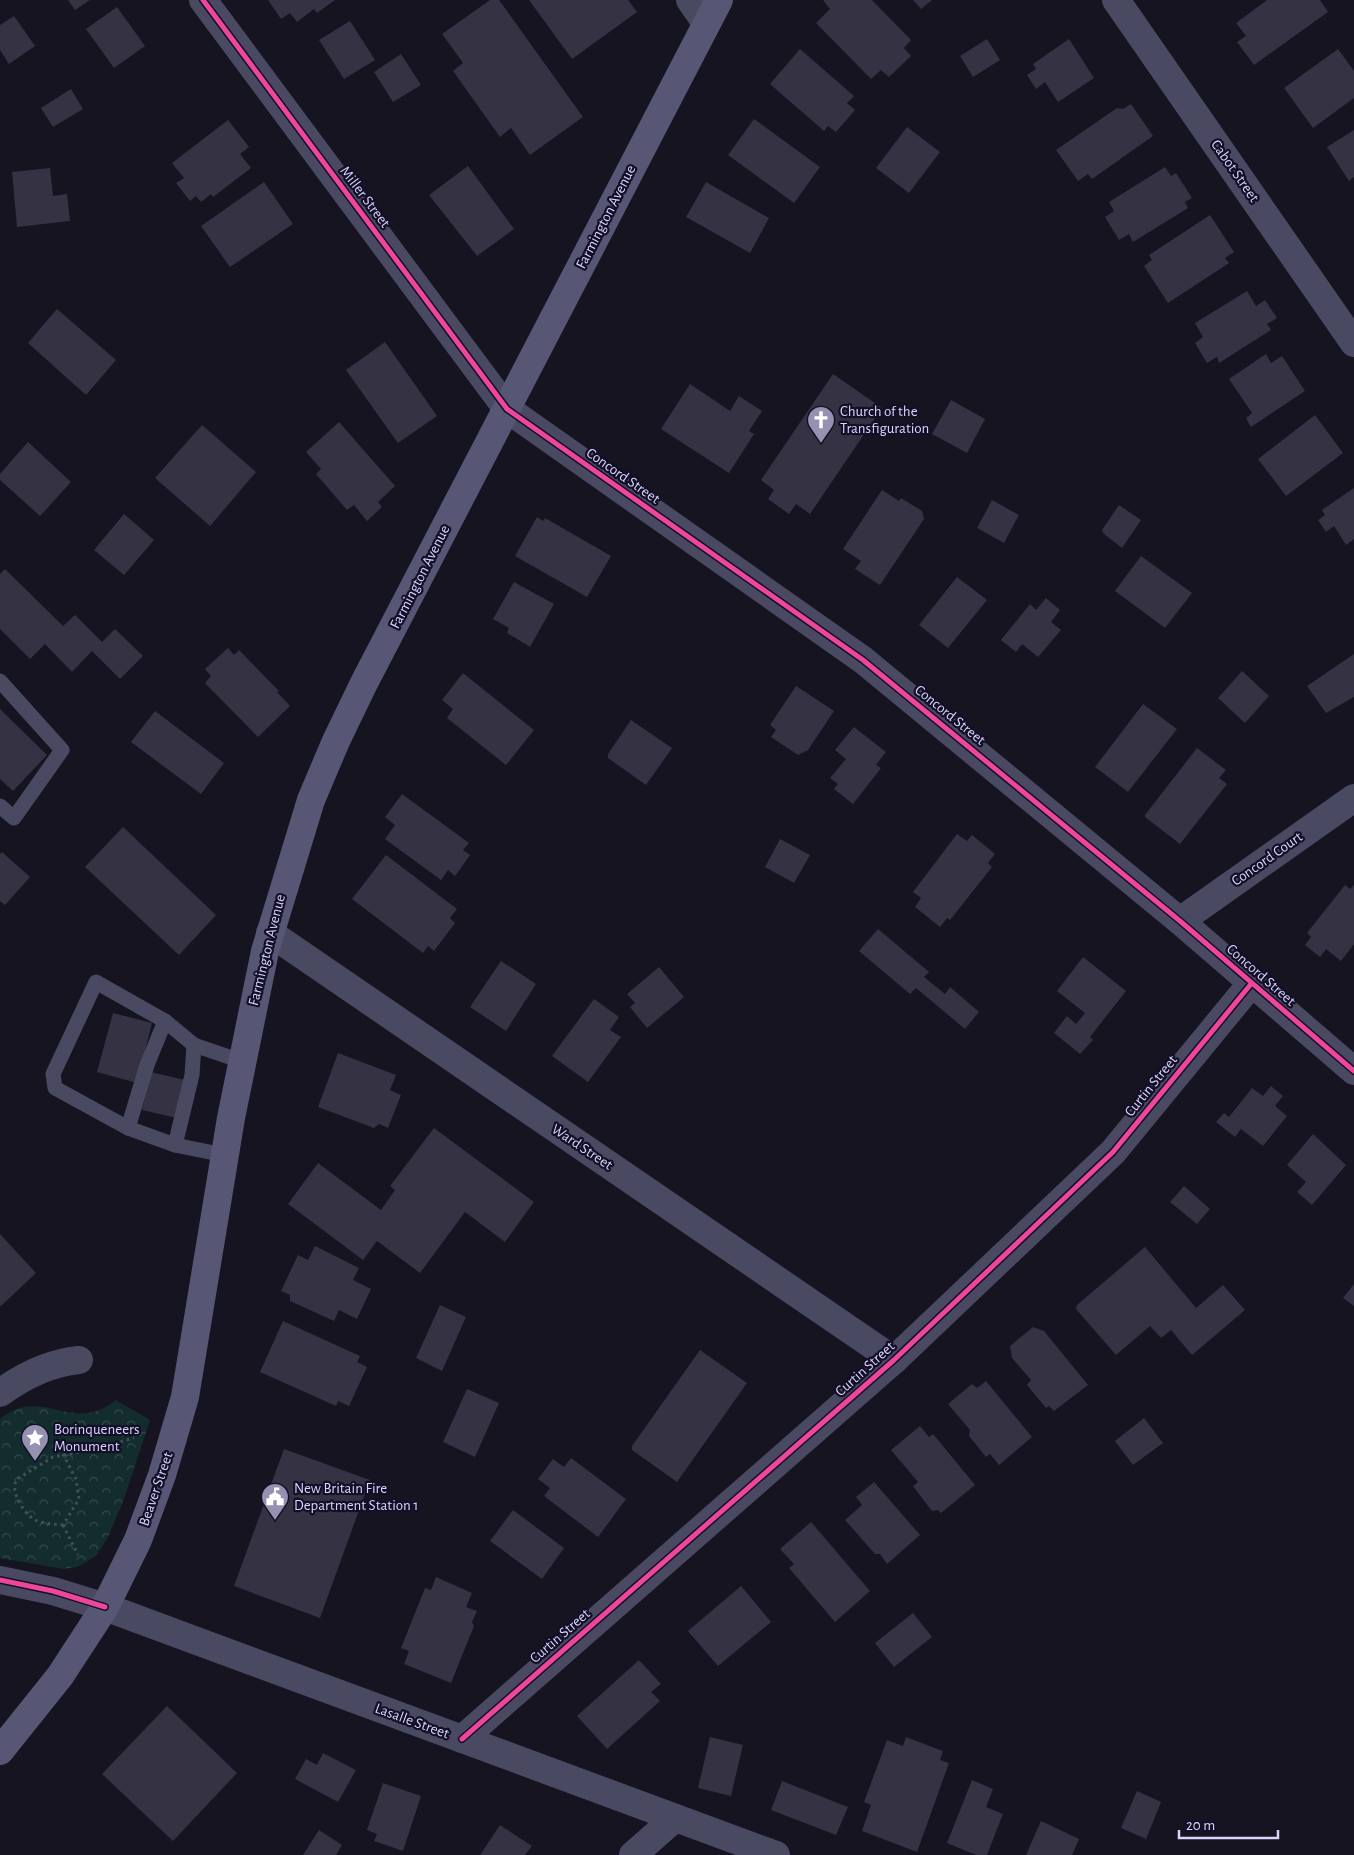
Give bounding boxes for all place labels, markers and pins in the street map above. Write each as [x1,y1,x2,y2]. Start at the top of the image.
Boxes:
place label: Church of the Transfiguration [840,404,929,436]
church icon: Church of the Transfiguration [806,405,836,444]
place label: Borinqueneers Monument [54,1422,140,1454]
place icon: Borinqueneers Monument [20,1423,50,1462]
place label: New Britain Fire Department Station 1 [294,1481,418,1513]
public building icon: New Britain Fire Department Station 1 [260,1482,290,1521]

